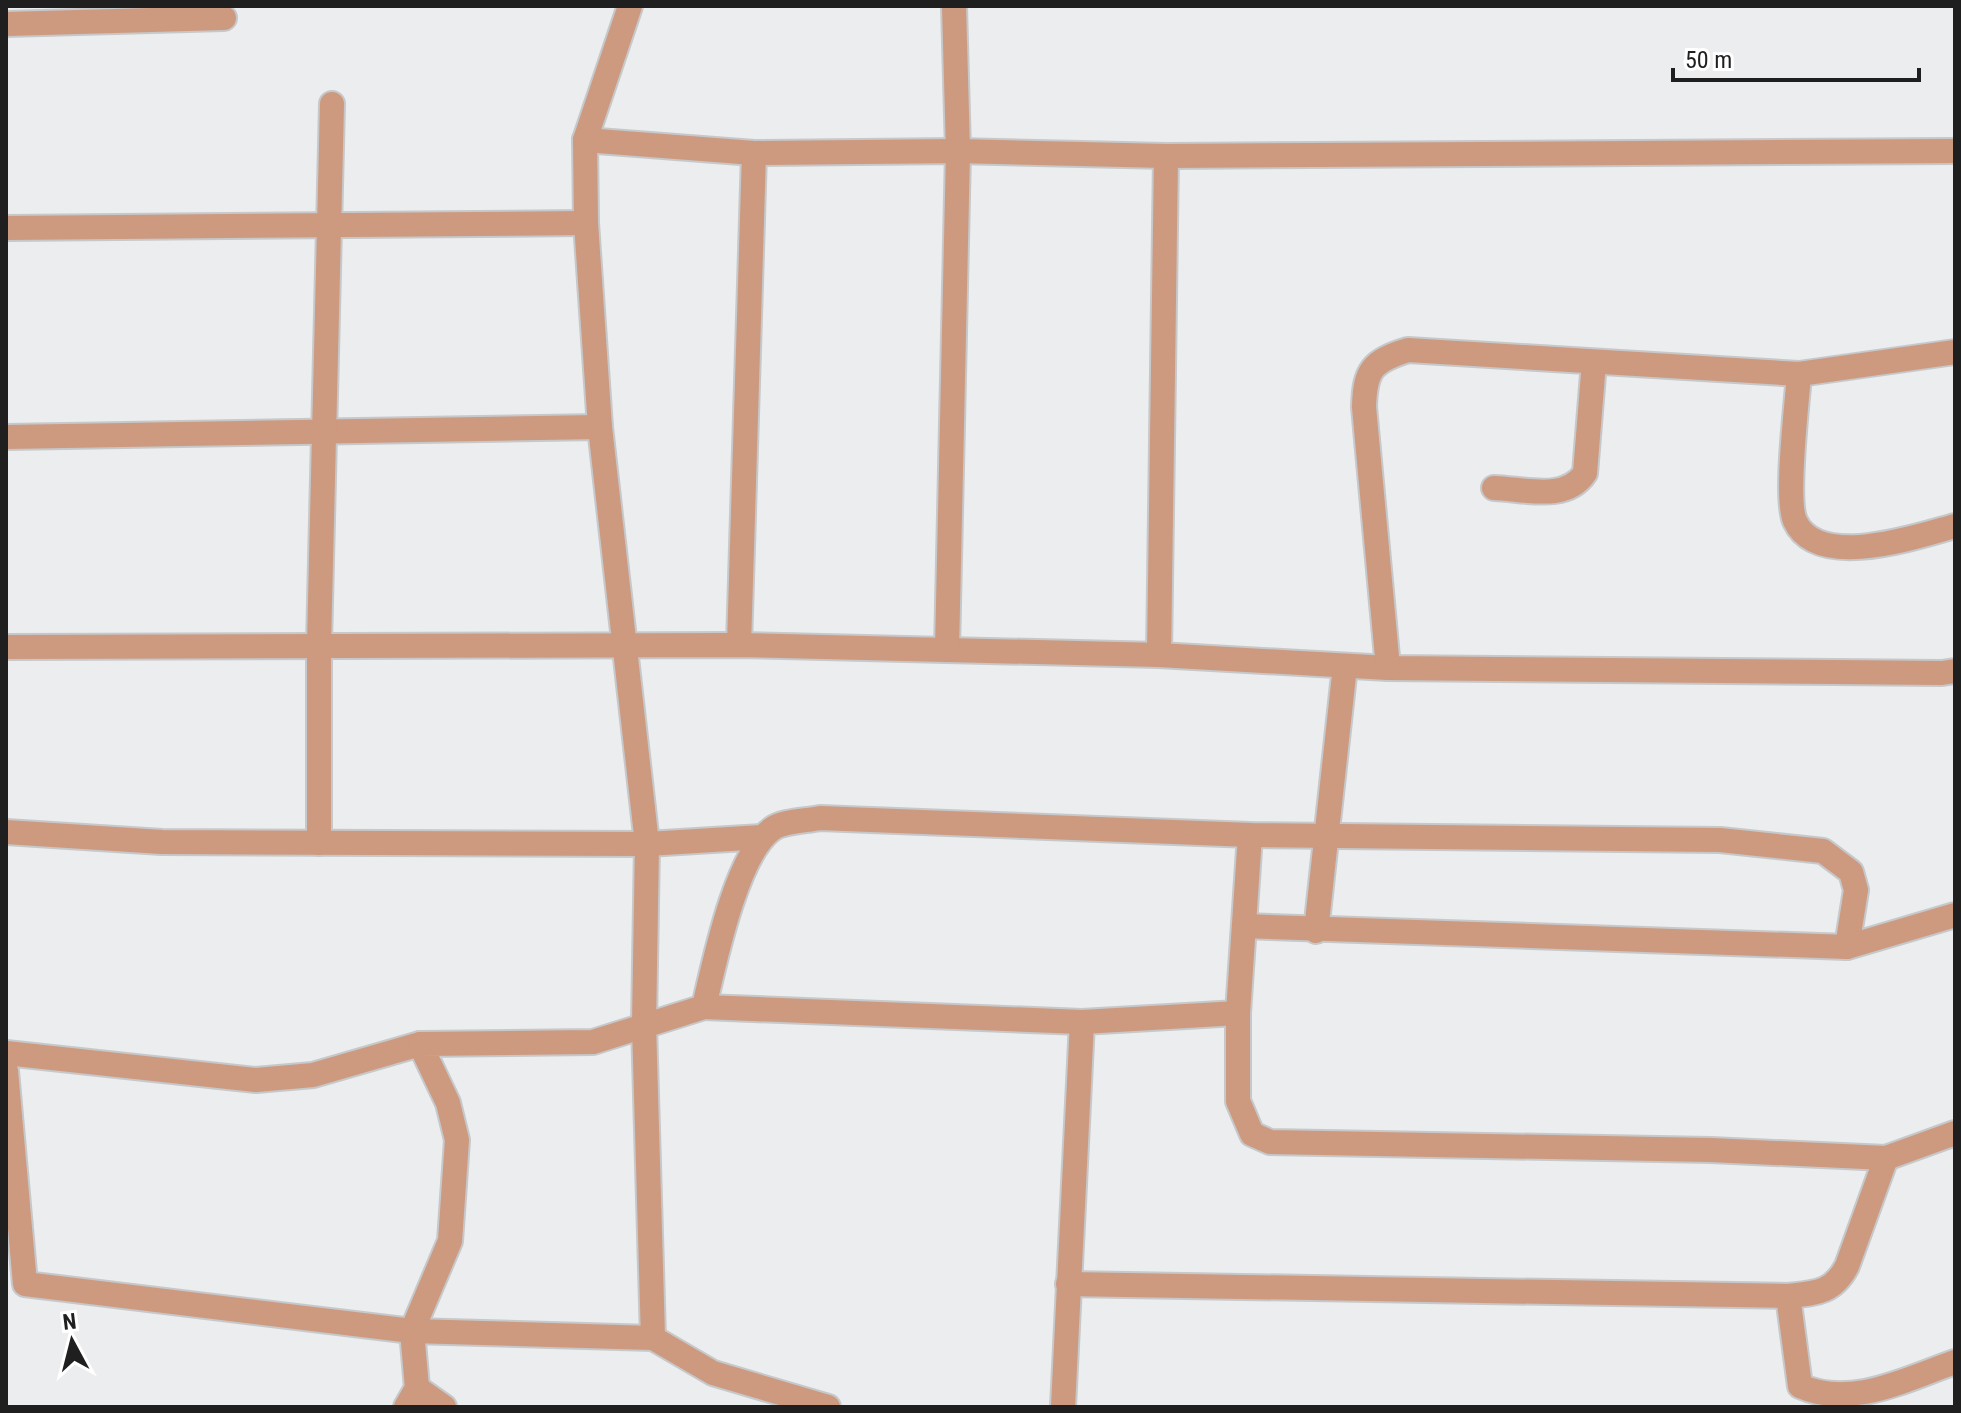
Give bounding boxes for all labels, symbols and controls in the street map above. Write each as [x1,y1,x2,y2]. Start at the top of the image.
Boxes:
scale bar [1673,32,1919,82]
text: 50 m [1685,46,1732,74]
north arrow [32,1301,112,1381]
text: N [61,1308,78,1335]

